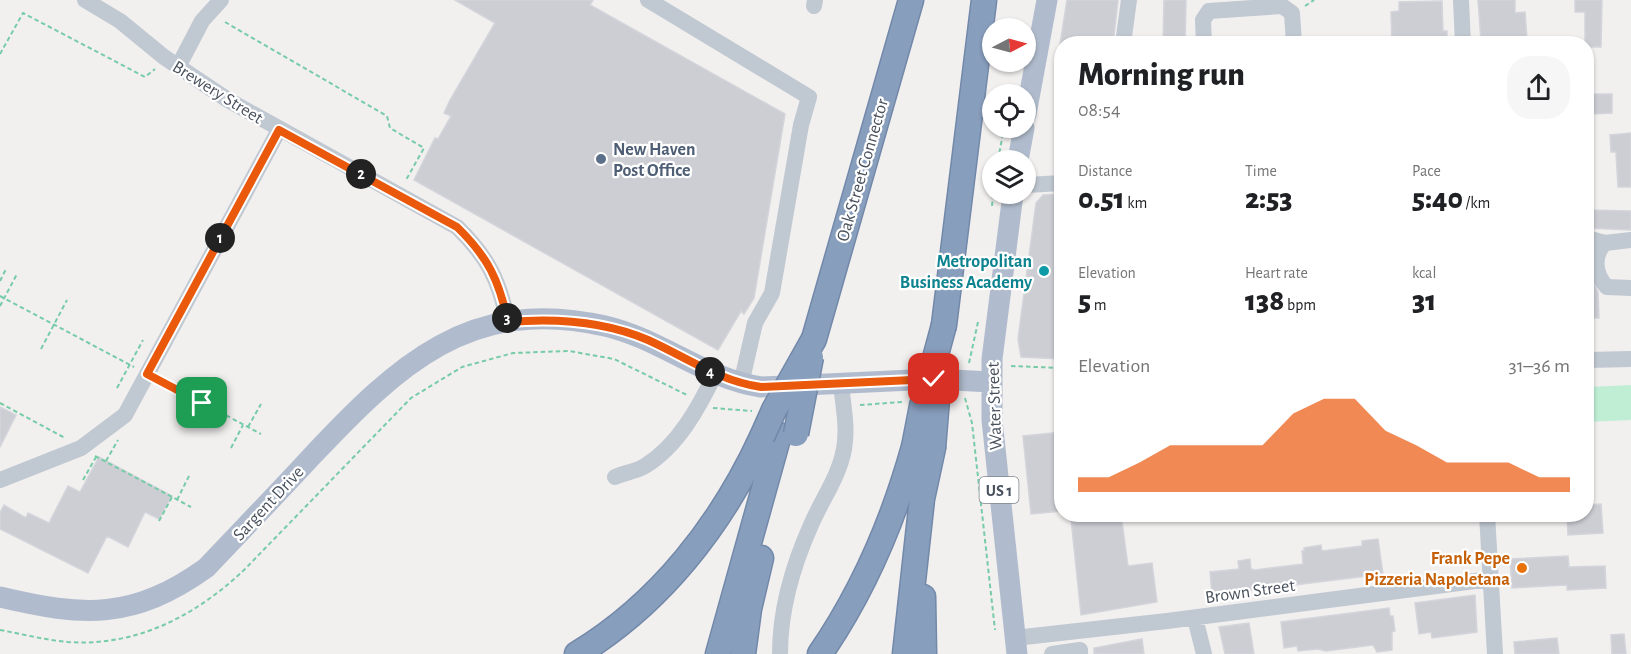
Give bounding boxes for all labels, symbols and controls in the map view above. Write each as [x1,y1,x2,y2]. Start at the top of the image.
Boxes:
north arrow [982,18,1036,72]
map controls [982,18,1036,204]
button: share [1507,56,1570,119]
street label: Brewery Street [169,58,266,128]
text: Morning run [1078,59,1245,92]
button: locate [982,84,1036,138]
street label: Oak Street Connector [834,97,892,244]
text: 08:54 [1078,100,1121,120]
place label: New Haven Post Office [613,141,696,180]
button: layers [982,150,1036,204]
marker: New Haven Post Office [594,152,608,166]
pin: 2 [346,159,376,189]
text: Distance [1078,163,1132,179]
text: Time [1245,163,1277,179]
text: Pace [1412,163,1441,179]
text: 2 [357,166,365,182]
text: 0.51 [1078,184,1125,214]
text: 2:53 [1245,184,1293,214]
text: 5:40 [1412,184,1463,214]
text: km [1125,195,1147,211]
text: /km [1463,195,1490,211]
pin: 1 [205,223,235,253]
text: 1 [217,230,223,246]
place label: Metropolitan Business Academy [900,253,1033,292]
marker: Metropolitan Business Academy [1037,264,1051,278]
text: Elevation [1078,265,1136,281]
text: Heart rate [1245,265,1308,281]
text: kcal [1412,265,1436,281]
text: 5 [1078,286,1091,316]
text: 138 [1245,286,1284,316]
text: 31 [1412,286,1436,316]
text: m [1091,297,1107,313]
text: bpm [1284,297,1316,313]
pin: 3 [492,303,522,333]
text: 3 [504,310,510,326]
pin [908,353,959,404]
text: Elevation [1078,356,1150,376]
text: 31–36 m [1508,356,1570,376]
pin: 4 [695,357,725,387]
street label: Water Street [984,361,1006,450]
icon: check [917,362,950,395]
text: 4 [706,364,714,380]
pin [176,377,227,428]
icon: arrive [185,386,218,419]
street label: Sargent Drive [230,463,308,544]
road number: US 1 [980,477,1018,503]
place label: Frank Pepe Pizzeria Napoletana [1364,550,1510,589]
marker: Frank Pepe Pizzeria Napoletana [1515,561,1529,575]
street label: Brown Street [1204,577,1297,607]

